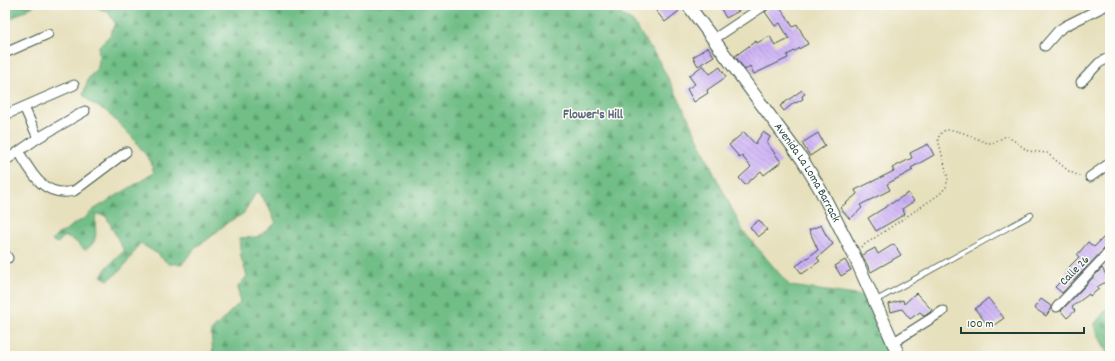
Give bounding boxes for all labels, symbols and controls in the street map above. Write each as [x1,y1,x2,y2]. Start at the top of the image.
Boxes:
district label: Flower's Hill [563,106,624,125]
street label: Avenida La Loma Barrack [770,119,844,226]
street label: Calle 26 [1056,252,1094,290]
scale bar [961,309,1084,335]
text: 100 m [967,316,994,333]

